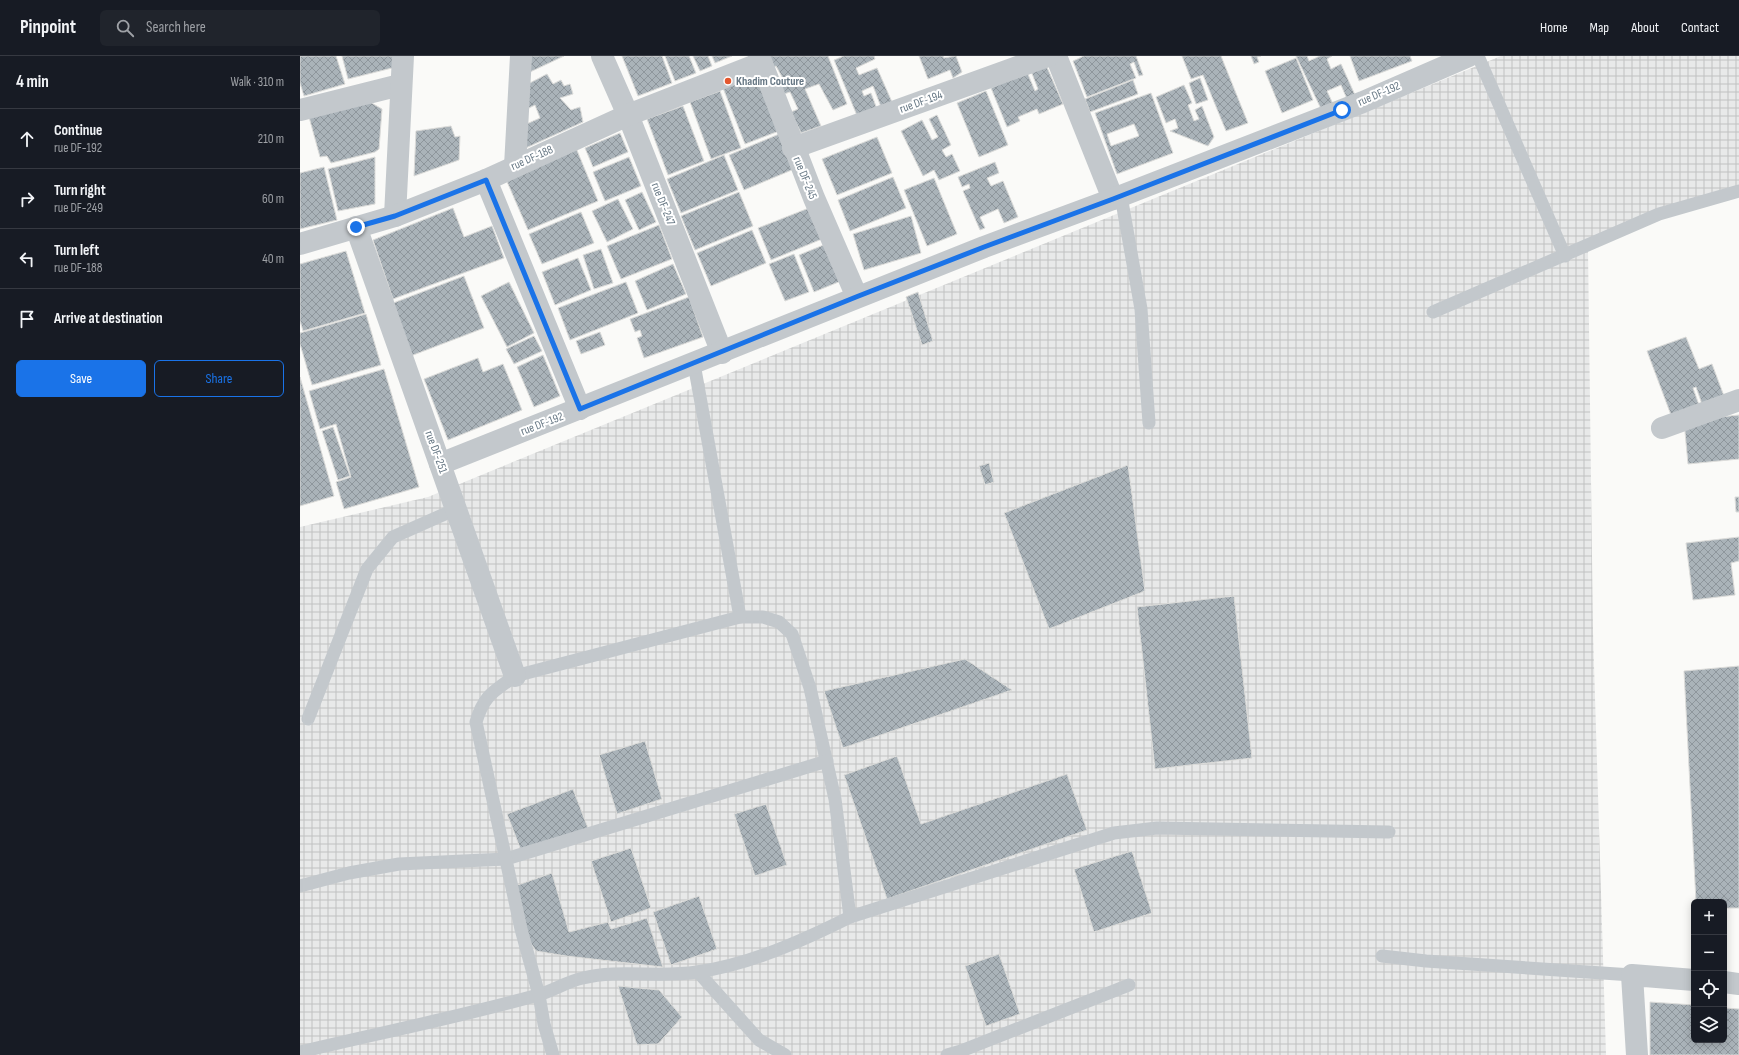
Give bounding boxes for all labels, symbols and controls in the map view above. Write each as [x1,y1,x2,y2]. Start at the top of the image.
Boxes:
search box [100,10,380,46]
text: Pinpoint [20,16,76,39]
icon: search [114,17,136,39]
text: Search here [146,18,206,37]
text: Home [1540,19,1568,36]
text: Map [1590,19,1609,36]
text: About [1631,19,1659,36]
text: Contact [1681,19,1719,36]
text: 4 min [16,72,49,92]
text: Walk · 310 m [231,74,284,90]
place label: Khadim Couture [736,74,804,89]
marker: Khadim Couture [723,76,733,86]
street label: rue DF-192 [1356,78,1402,110]
street label: rue DF-194 [897,87,945,117]
route start [1333,101,1351,119]
text: Continue [54,121,103,140]
icon: ahead [16,128,38,150]
text: 210 m [258,131,284,147]
text: rue DF-192 [54,140,102,156]
street label: rue DF-188 [509,142,555,174]
street label: rue DF-245 [790,154,820,202]
street label: rue DF-247 [648,180,678,228]
text: Turn right [54,181,106,200]
icon: right [16,188,38,210]
text: 60 m [262,191,284,207]
text: rue DF-249 [54,200,103,216]
route end [347,218,365,236]
text: Turn left [54,241,99,260]
icon: left [16,248,38,270]
text: 40 m [262,251,284,267]
text: rue DF-188 [54,260,103,276]
icon: arrive [16,308,38,330]
text: Arrive at destination [54,309,163,328]
button: Save [16,360,146,397]
button: Share [154,360,284,397]
street label: rue DF-192 [519,409,566,439]
street label: rue DF-251 [421,429,451,476]
map controls [1691,899,1727,1043]
button: + [1691,899,1727,935]
button: − [1691,935,1727,971]
button: locate [1691,971,1727,1007]
button: layers [1691,1007,1727,1043]

